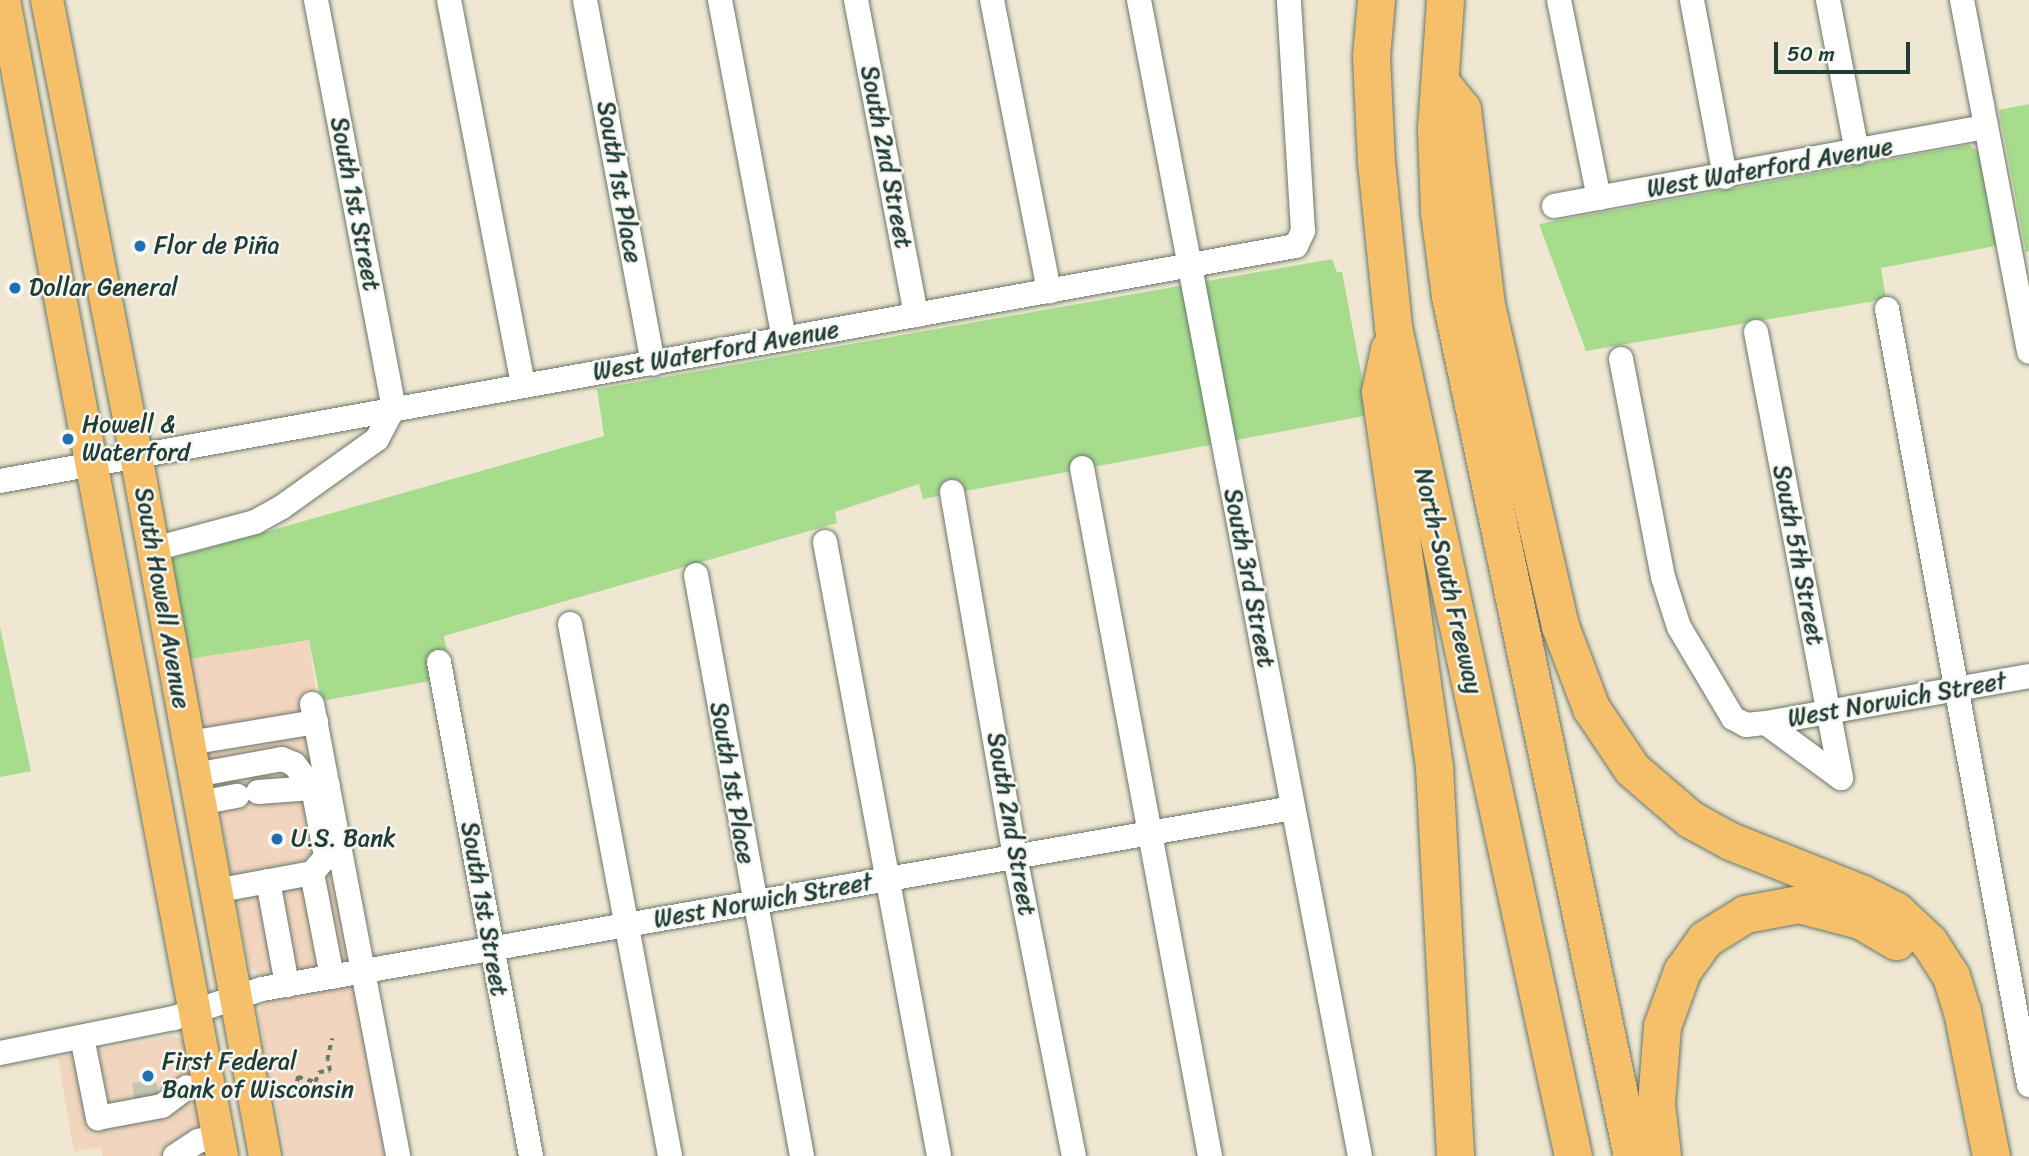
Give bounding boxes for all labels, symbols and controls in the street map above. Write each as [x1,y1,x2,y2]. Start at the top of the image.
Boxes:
scale bar [1777,28,1913,72]
text: 50 m [1787,35,1835,73]
street label: South 2nd Street [854,64,918,250]
street label: South 1st Place [590,98,648,266]
street label: South 1st Street [324,114,386,294]
street label: West Waterford Avenue [1645,132,1895,204]
place label: Flor de Piña [154,232,280,260]
marker: Flor de Piña [132,238,148,254]
place label: Dollar General [29,274,179,302]
marker: Dollar General [7,280,23,296]
street label: West Waterford Avenue [591,315,841,387]
place label: Howell & Waterford [82,411,190,467]
marker: Howell & Waterford [60,431,76,447]
street label: South 5th Street [1766,462,1830,648]
street label: North-South Freeway [1408,465,1488,697]
street label: South Howell Avenue [128,485,196,711]
street label: South 3rd Street [1218,486,1280,670]
street label: West Norwich Street [1786,667,2008,733]
street label: South 1st Place [703,699,761,867]
street label: South 2nd Street [981,730,1041,918]
street label: South 1st Street [454,819,514,999]
place label: U.S. Bank [291,825,396,853]
marker: U.S. Bank [269,831,285,847]
street label: West Norwich Street [652,868,874,934]
place label: First Federal Bank of Wisconsin [162,1048,354,1104]
marker: First Federal Bank of Wisconsin [140,1068,156,1084]

